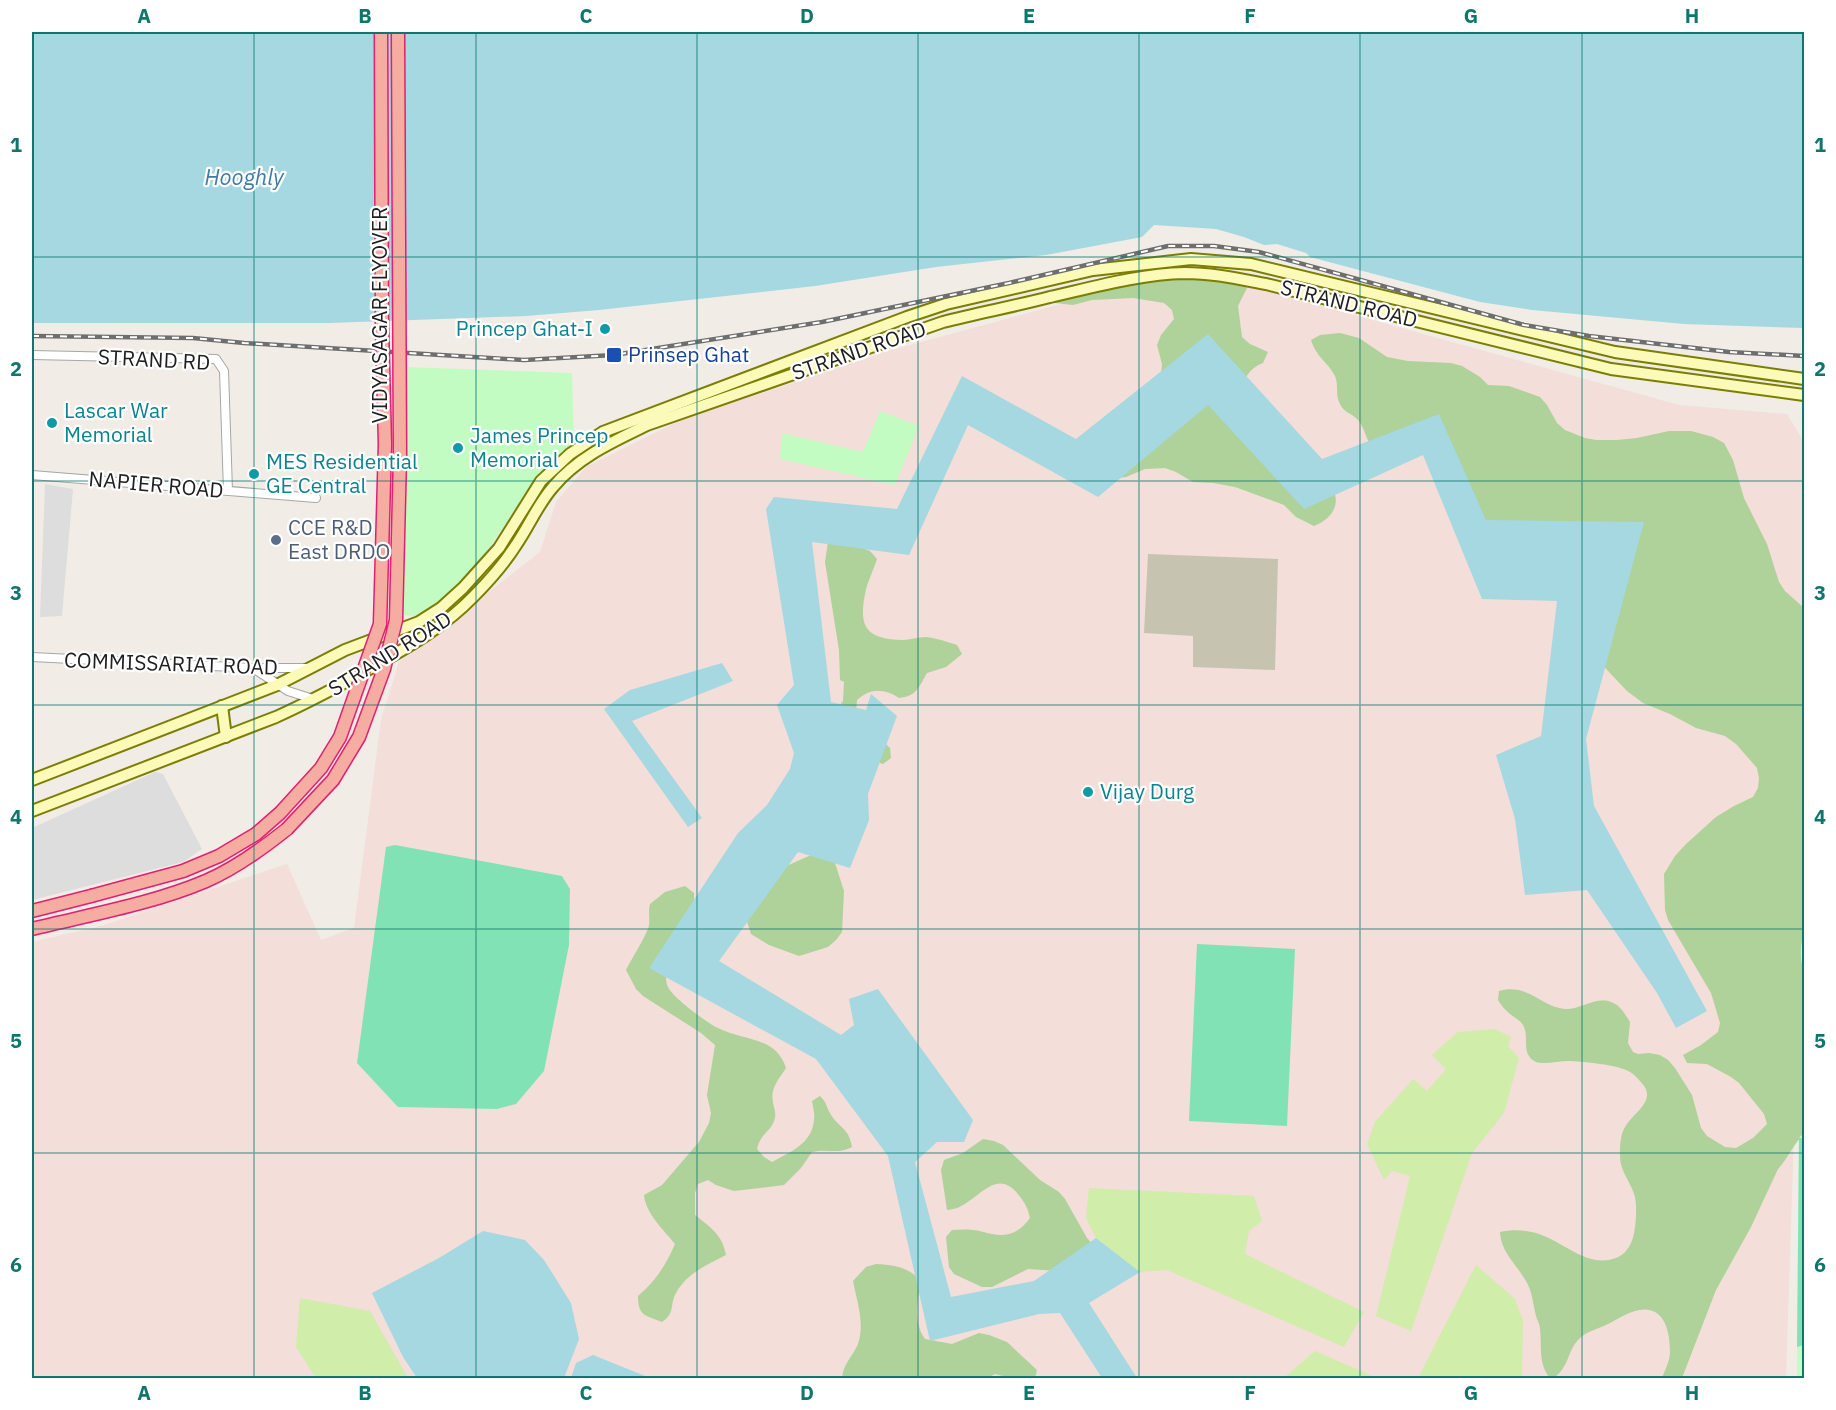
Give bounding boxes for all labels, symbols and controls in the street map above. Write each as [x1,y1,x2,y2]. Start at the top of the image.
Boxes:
text: A [137,2,151,29]
text: B [358,2,372,29]
text: C [579,2,593,29]
text: D [800,2,814,29]
text: E [1023,2,1035,29]
text: F [1244,2,1256,29]
text: G [1464,2,1478,29]
text: H [1685,2,1699,29]
text: 1 [10,131,22,158]
text: 1 [1814,131,1826,158]
water label: Hooghly [204,162,285,191]
street label: VIDYASAGAR FLYOVER [365,207,393,423]
street label: STRAND ROAD [1278,273,1421,334]
place label: Princep Ghat-I [456,314,593,342]
street label: STRAND ROAD [788,314,929,386]
marker: Princep Ghat-I [598,322,612,336]
place label: Prinsep Ghat [628,340,749,368]
street label: STRAND RD [97,342,211,376]
marker: Prinsep Ghat [605,346,623,364]
text: 2 [10,355,22,382]
text: 2 [1814,355,1826,382]
place label: Lascar War Memorial [64,396,168,448]
marker: Lascar War Memorial [45,416,59,430]
place label: James Princep Memorial [470,421,609,473]
marker: James Princep Memorial [451,441,465,455]
place label: MES Residential GE Central [266,447,418,499]
street label: NAPIER ROAD [87,464,225,504]
marker: MES Residential GE Central [247,467,261,481]
place label: CCE R&D East DRDO [288,513,390,565]
marker: CCE R&D East DRDO [269,533,283,547]
text: 3 [10,579,22,606]
text: 3 [1814,579,1826,606]
street label: STRAND ROAD [323,604,456,702]
street label: COMMISSARIAT ROAD [64,645,278,681]
place label: Vijay Durg [1100,777,1194,805]
marker: Vijay Durg [1081,785,1095,799]
text: 4 [10,803,22,830]
text: 4 [1814,803,1826,830]
text: 5 [10,1027,22,1054]
text: 5 [1814,1027,1826,1054]
text: 6 [10,1251,22,1278]
text: 6 [1814,1251,1826,1278]
text: A [137,1379,151,1406]
text: B [358,1379,372,1406]
text: C [579,1379,593,1406]
text: D [800,1379,814,1406]
text: E [1023,1379,1035,1406]
text: F [1244,1379,1256,1406]
text: G [1464,1379,1478,1406]
text: H [1685,1379,1699,1406]

